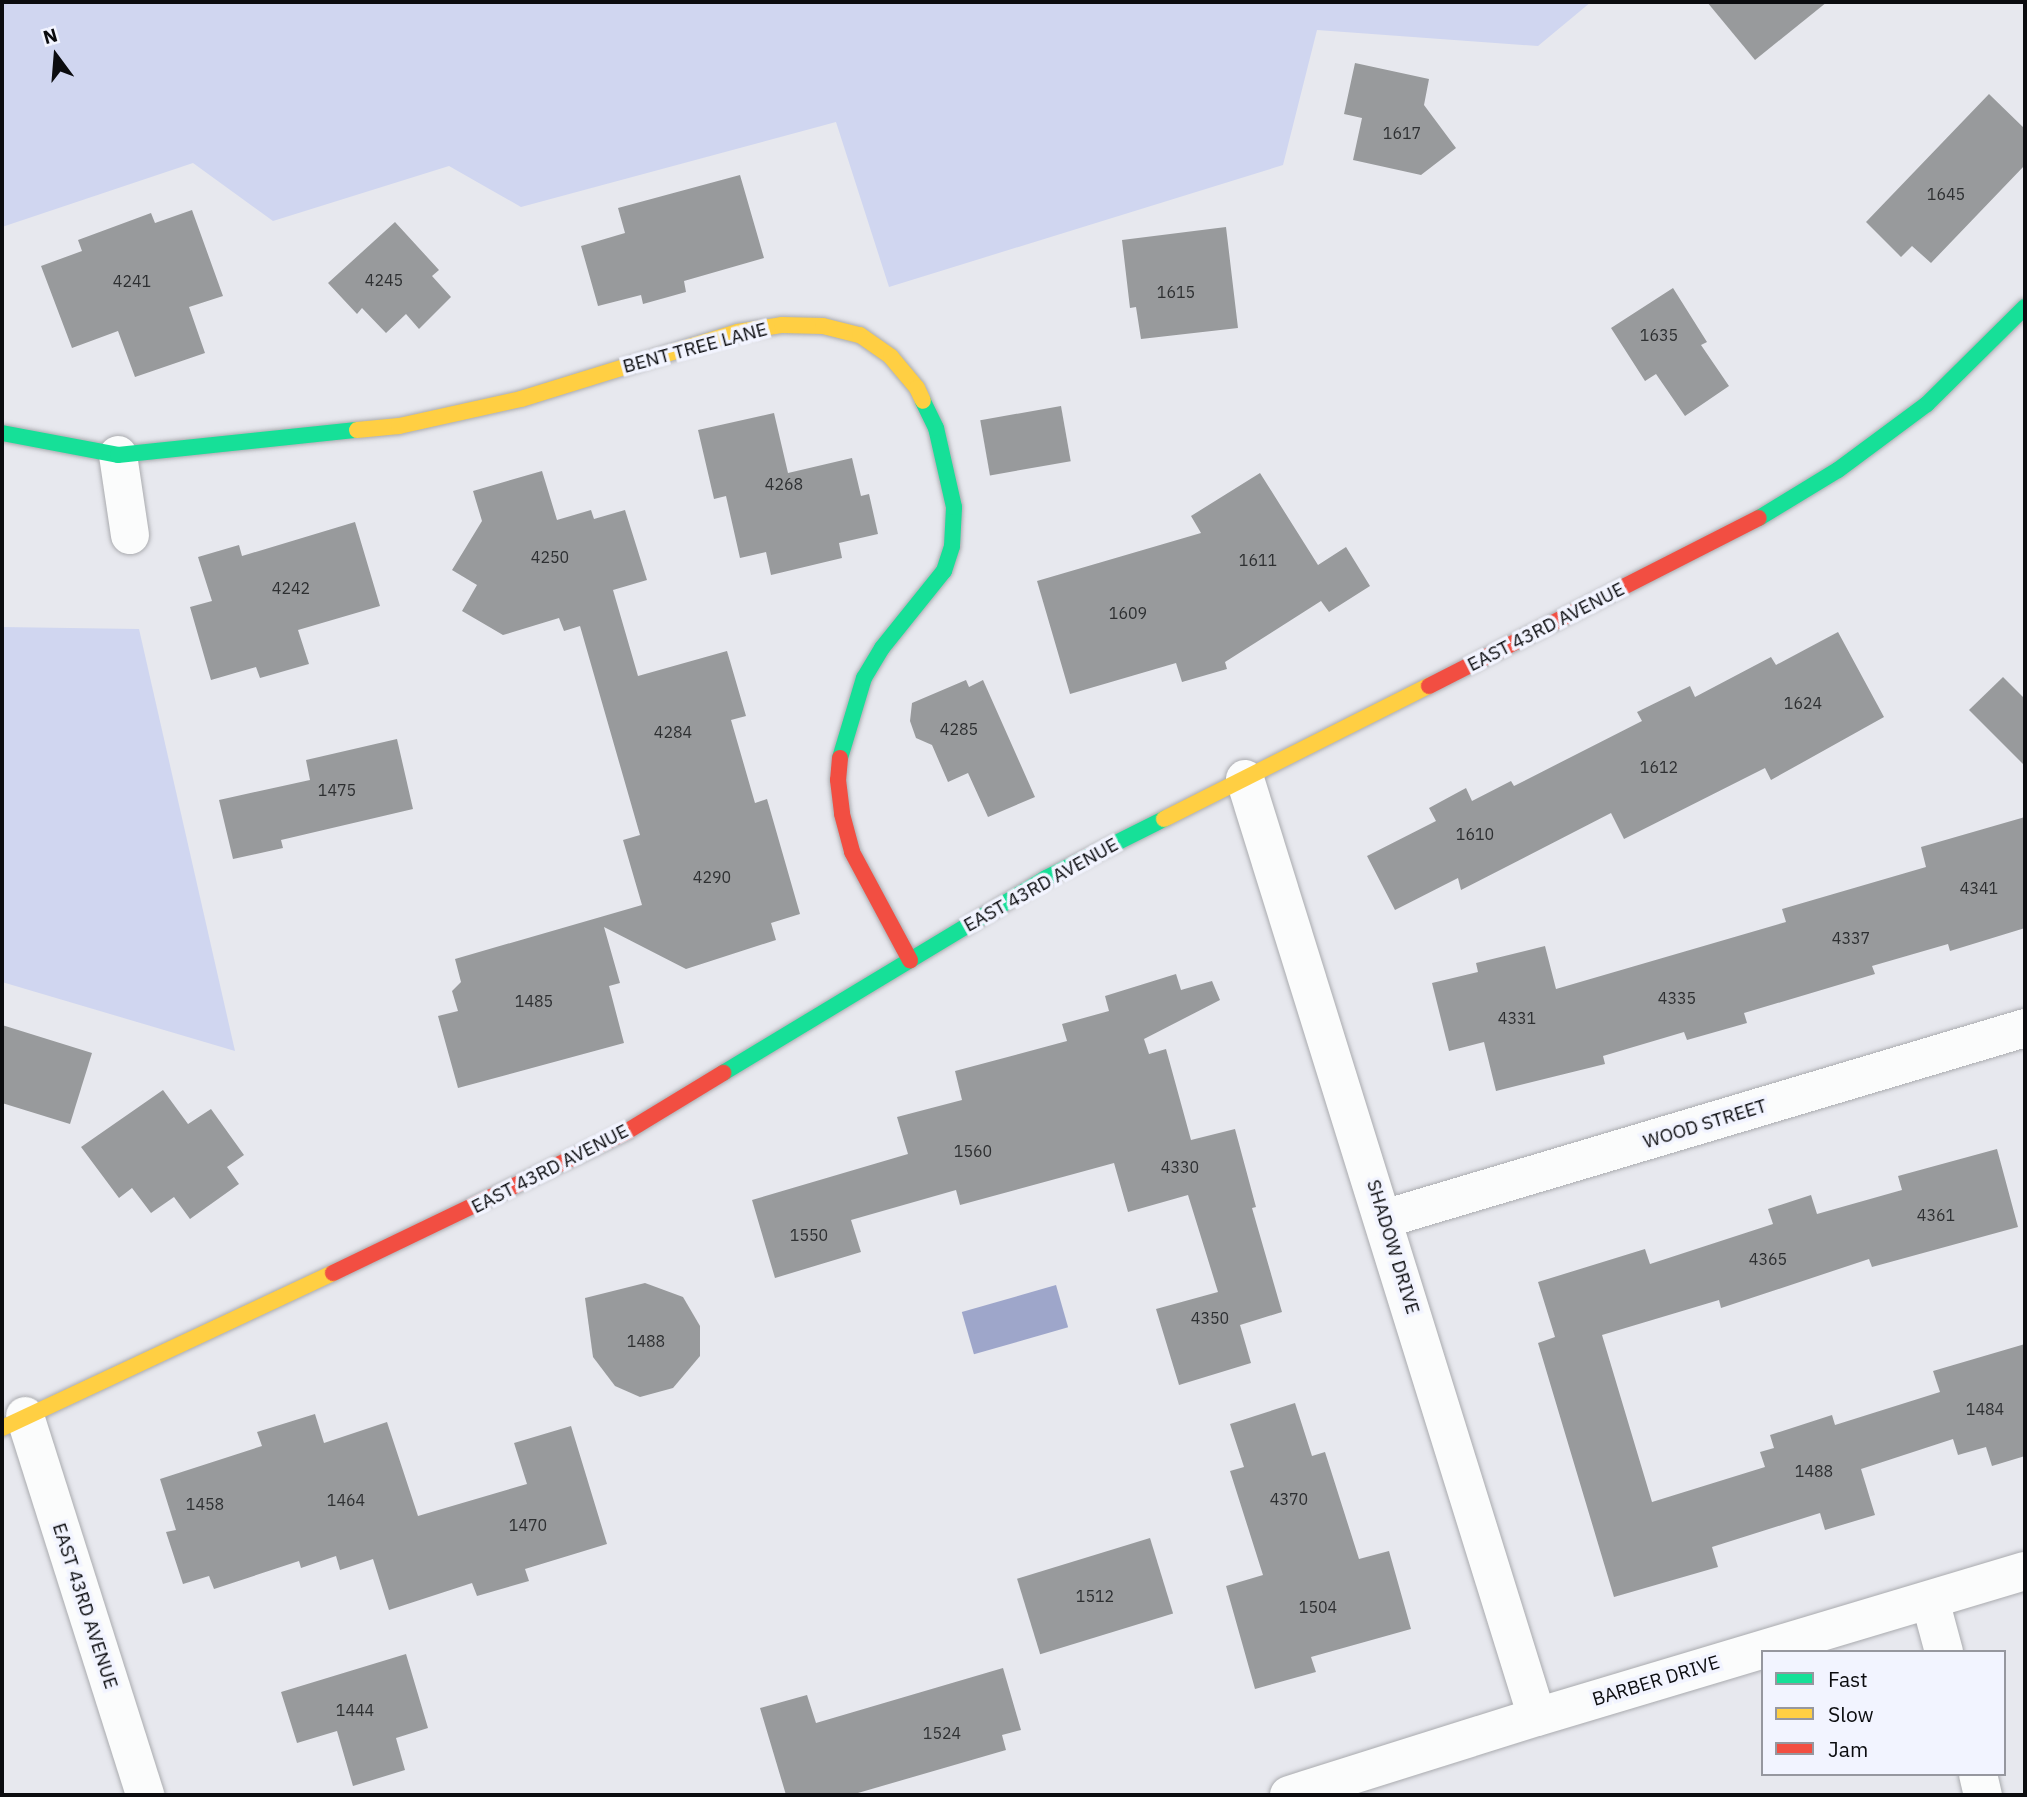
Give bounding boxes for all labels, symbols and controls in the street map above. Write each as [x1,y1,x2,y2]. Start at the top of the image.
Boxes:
north arrow [21,21,91,91]
text: N [40,22,60,49]
house number: 1617 [1383,123,1421,143]
house number: 1645 [1927,184,1965,204]
house number: 4245 [365,270,403,290]
house number: 4241 [113,271,151,291]
house number: 1615 [1157,282,1195,302]
street label: BENT TREE LANE [620,318,770,378]
house number: 1635 [1640,325,1678,345]
house number: 4268 [765,474,803,494]
house number: 4250 [531,547,569,567]
house number: 1611 [1239,550,1277,570]
house number: 4242 [272,578,310,598]
street label: EAST 43RD AVENUE [1464,578,1628,676]
house number: 1609 [1109,603,1147,623]
house number: 1624 [1784,693,1822,713]
house number: 4285 [940,719,978,739]
house number: 4284 [654,722,692,742]
house number: 1612 [1640,757,1678,777]
house number: 1475 [318,780,356,800]
house number: 1610 [1456,824,1494,844]
street label: EAST 43RD AVENUE [960,833,1122,937]
house number: 4290 [693,867,731,887]
house number: 4341 [1960,878,1998,898]
house number: 4337 [1832,928,1870,948]
house number: 4335 [1658,988,1696,1008]
house number: 1485 [515,991,553,1011]
house number: 4331 [1498,1008,1536,1028]
street label: WOOD STREET [1641,1094,1769,1154]
street label: EAST 43RD AVENUE [468,1120,632,1218]
house number: 1560 [954,1141,992,1161]
house number: 4330 [1161,1157,1199,1177]
street label: SHADOW DRIVE [1362,1177,1424,1317]
house number: 4361 [1917,1205,1955,1225]
house number: 1550 [790,1225,828,1245]
house number: 4365 [1749,1249,1787,1269]
house number: 4350 [1191,1308,1229,1328]
house number: 1488 [627,1331,665,1351]
house number: 1484 [1966,1399,2004,1419]
house number: 1488 [1795,1461,1833,1481]
house number: 4370 [1270,1489,1308,1509]
house number: 1464 [327,1490,365,1510]
house number: 1458 [186,1494,224,1514]
house number: 1470 [509,1515,547,1535]
street label: EAST 43RD AVENUE [47,1520,123,1692]
house number: 1512 [1076,1586,1114,1606]
house number: 1504 [1299,1597,1337,1617]
legend [1761,1650,2006,1776]
street label: BARBER DRIVE [1590,1651,1722,1711]
text: Fast [1828,1665,1868,1693]
house number: 1444 [336,1700,374,1720]
text: Slow [1828,1700,1874,1728]
house number: 1524 [923,1723,961,1743]
text: Jam [1828,1735,1868,1763]

